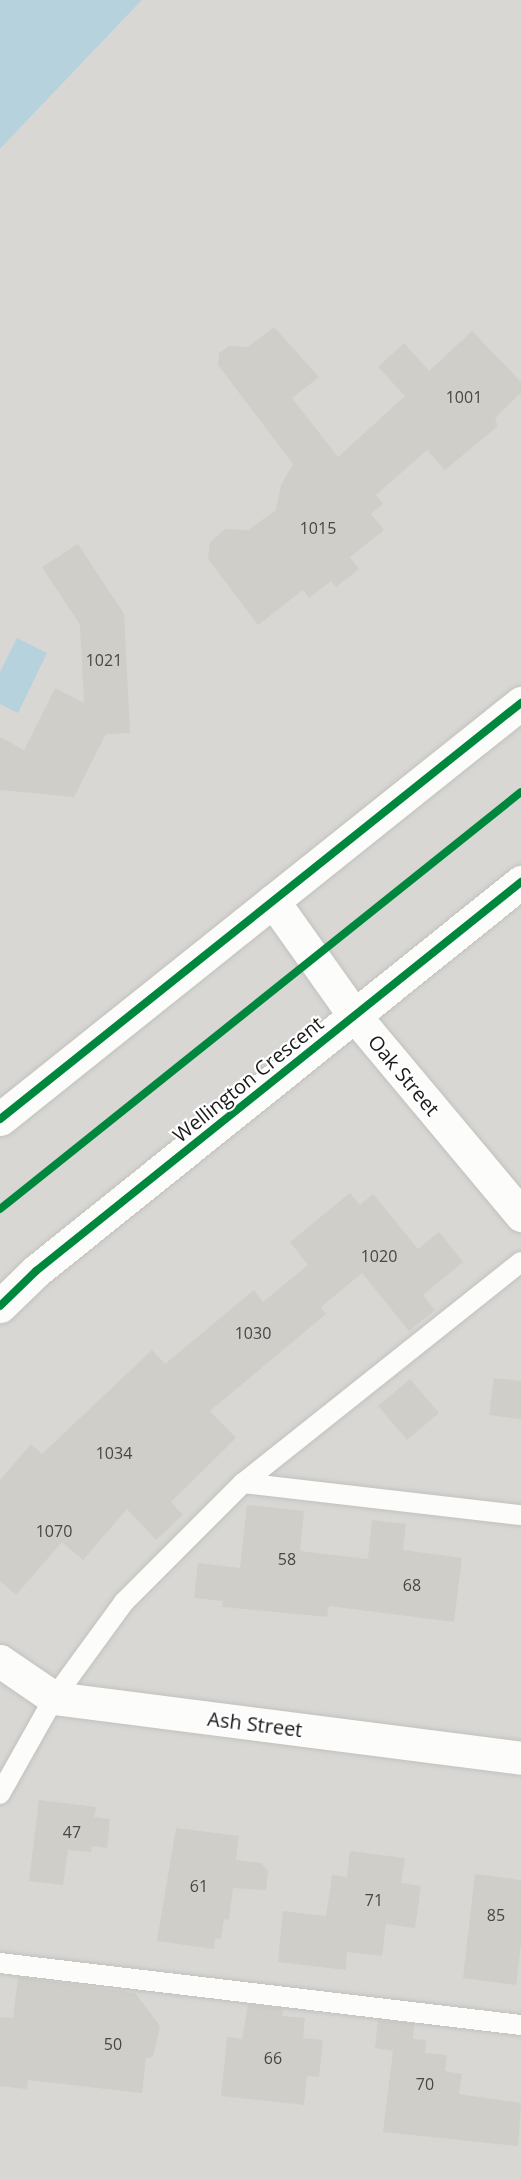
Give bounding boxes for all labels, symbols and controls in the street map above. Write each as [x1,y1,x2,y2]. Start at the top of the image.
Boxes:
house number: 1001 [446,387,482,407]
house number: 1015 [300,518,336,538]
house number: 1021 [86,650,122,670]
street label: Wellington Crescent [168,1011,328,1147]
street label: Oak Street [363,1030,445,1120]
house number: 1020 [361,1246,397,1266]
house number: 1030 [235,1323,271,1343]
house number: 1034 [96,1443,132,1463]
house number: 1070 [36,1521,72,1541]
house number: 58 [278,1549,296,1569]
house number: 68 [403,1575,421,1595]
street label: Ash Street [206,1706,304,1742]
house number: 47 [63,1822,81,1842]
house number: 61 [190,1876,208,1896]
house number: 71 [365,1890,383,1910]
house number: 85 [487,1905,505,1925]
house number: 50 [104,2034,122,2054]
house number: 66 [264,2048,282,2068]
house number: 70 [416,2074,434,2094]

